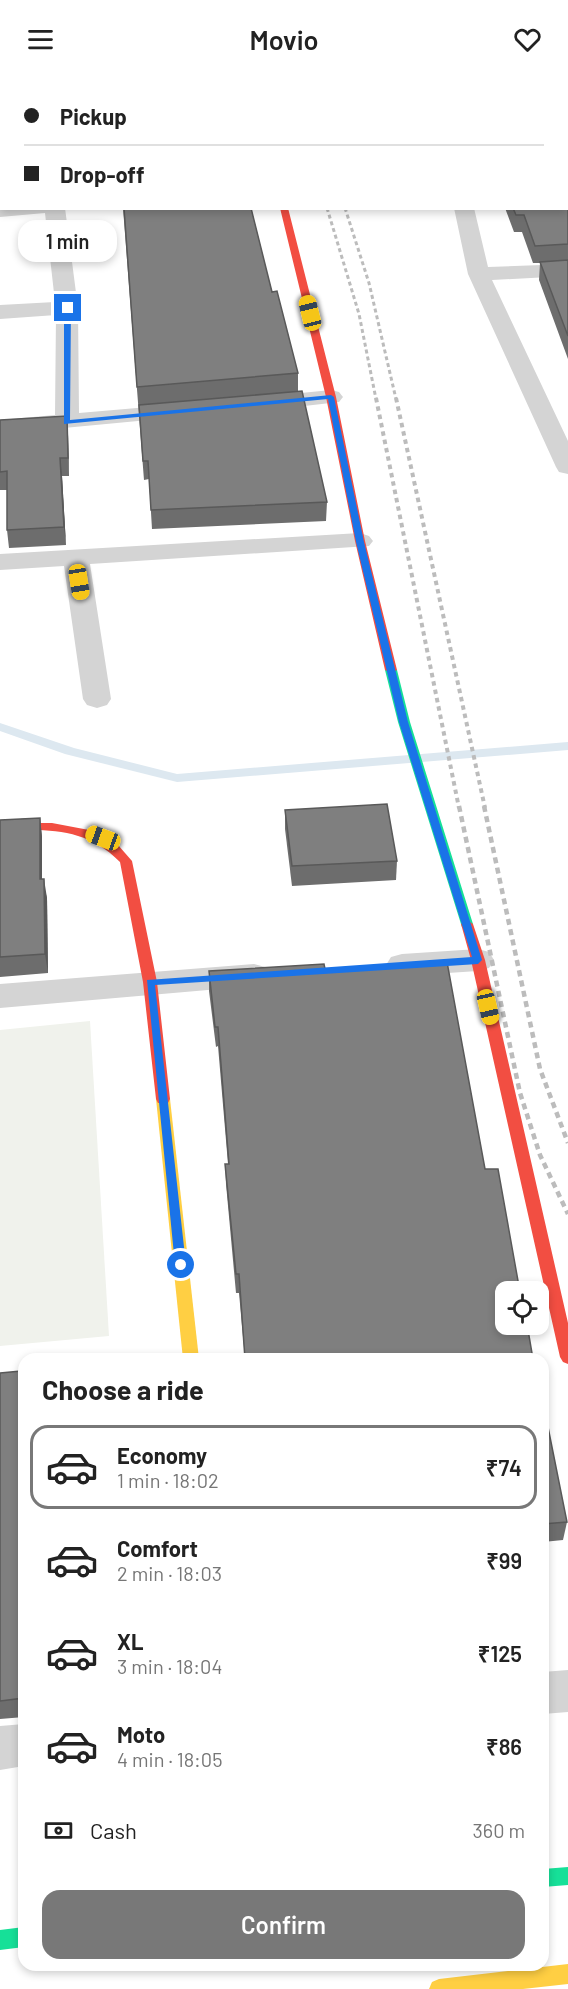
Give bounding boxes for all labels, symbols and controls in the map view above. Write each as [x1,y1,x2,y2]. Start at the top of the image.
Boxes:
icon: menu [24,23,57,56]
text: Movio [249,23,319,55]
icon: heart [511,23,544,56]
text: Pickup [60,103,127,129]
text: Drop-off [60,161,144,187]
callout: 1 min [19,221,118,263]
text: 1 min [46,229,89,253]
car [297,293,323,333]
route end [54,294,81,321]
car [67,563,91,601]
car [83,823,123,853]
car [475,987,501,1027]
route start [167,1251,194,1278]
map controls [495,1281,549,1335]
button: locate [495,1281,549,1335]
text: Choose a ride [42,1373,204,1405]
icon: car [45,1440,99,1494]
text: Economy [117,1442,207,1468]
text: ₹74 [486,1454,522,1480]
text: 1 min · 18:02 [117,1468,219,1492]
icon: car [45,1533,99,1587]
text: Comfort [117,1535,198,1561]
text: ₹99 [486,1547,522,1573]
text: 2 min · 18:03 [117,1561,222,1585]
icon: car [45,1626,99,1680]
text: XL [117,1628,143,1654]
text: ₹125 [478,1640,522,1666]
text: 3 min · 18:04 [117,1654,222,1678]
icon: car [45,1719,99,1773]
text: Moto [117,1721,165,1747]
text: ₹86 [486,1733,522,1759]
text: 4 min · 18:05 [117,1747,222,1771]
icon: cash [42,1814,75,1847]
text: Cash [90,1817,137,1843]
text: 360 m [473,1818,525,1842]
button: Confirm [42,1890,525,1959]

